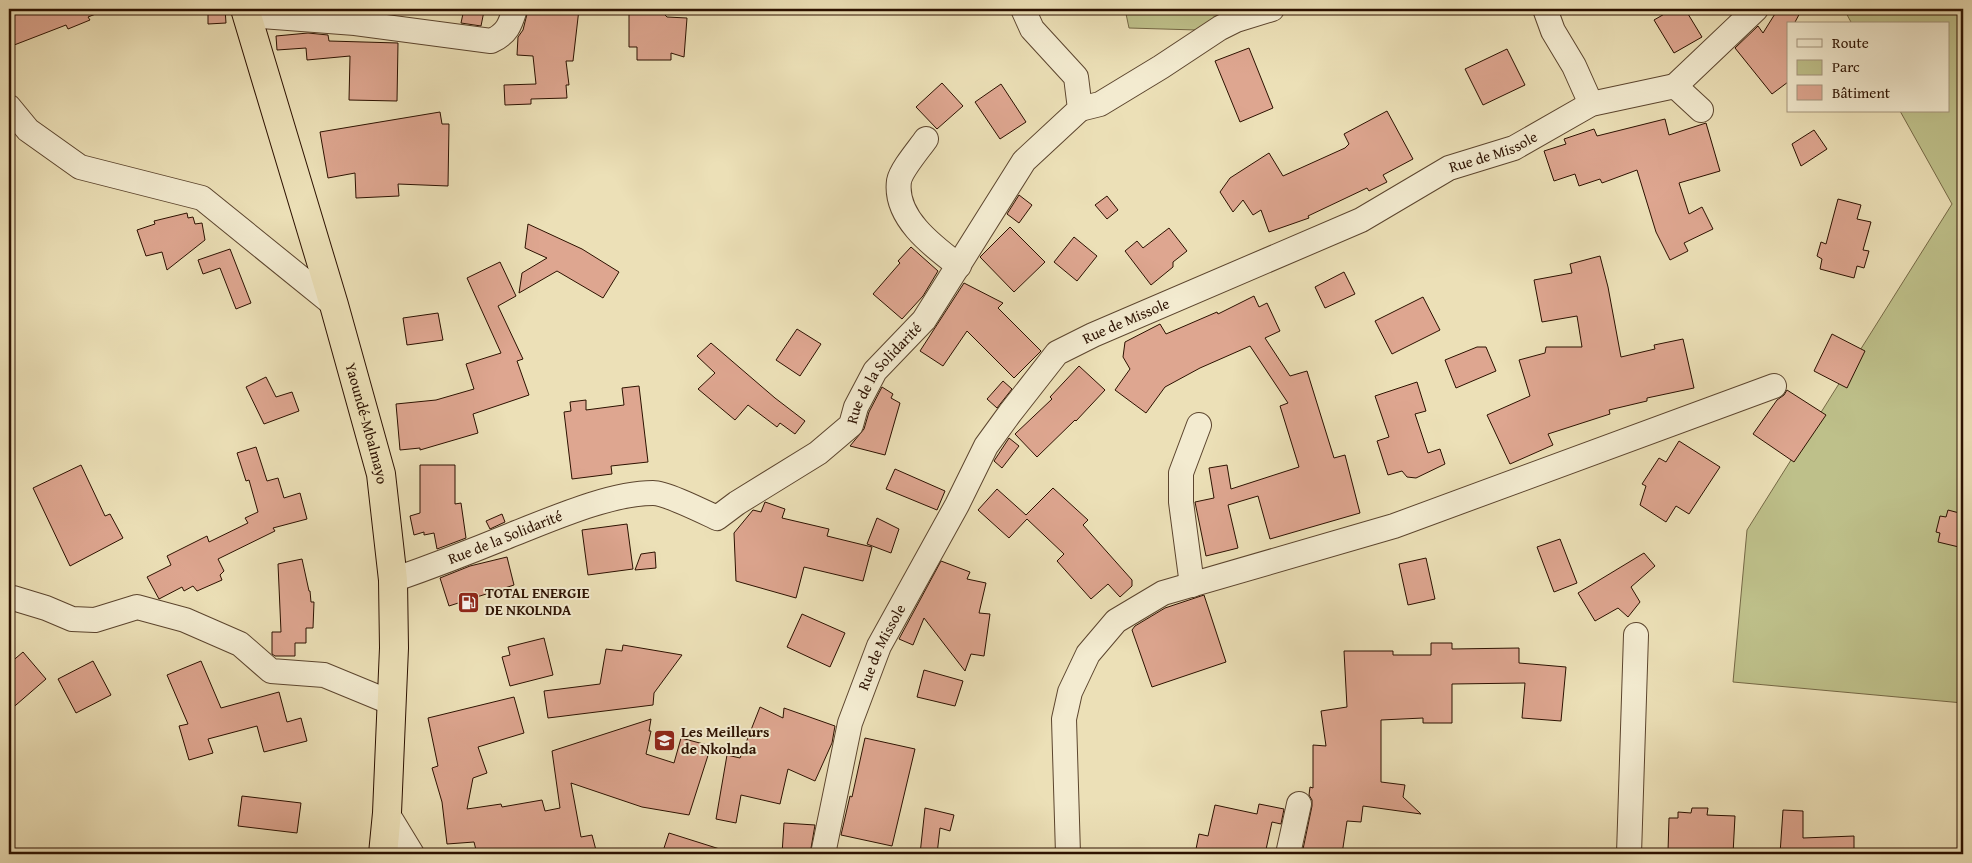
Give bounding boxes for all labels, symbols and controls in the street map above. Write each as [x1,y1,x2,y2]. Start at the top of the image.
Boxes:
legend [1787,22,1950,112]
text: Route [1832,32,1869,53]
text: Parc [1832,56,1860,77]
text: Bâtiment [1832,82,1891,103]
street label: Rue de Missole [1446,126,1541,177]
street label: Rue de Missole [1079,292,1173,349]
street label: Rue de la Solidarité [841,317,926,426]
street label: Yaoundé-Mbalmayo [341,360,393,486]
street label: Rue de la Solidarité [445,505,565,569]
place label: TOTAL ENERGIE DE NKOLNDA [485,582,590,620]
fuel station icon: TOTAL ENERGIE DE NKOLNDA [457,590,481,614]
street label: Rue de Missole [852,600,910,693]
place label: Les Meilleurs de Nkolnda [681,721,769,759]
school or university icon: Les Meilleurs de Nkolnda [653,729,677,753]

